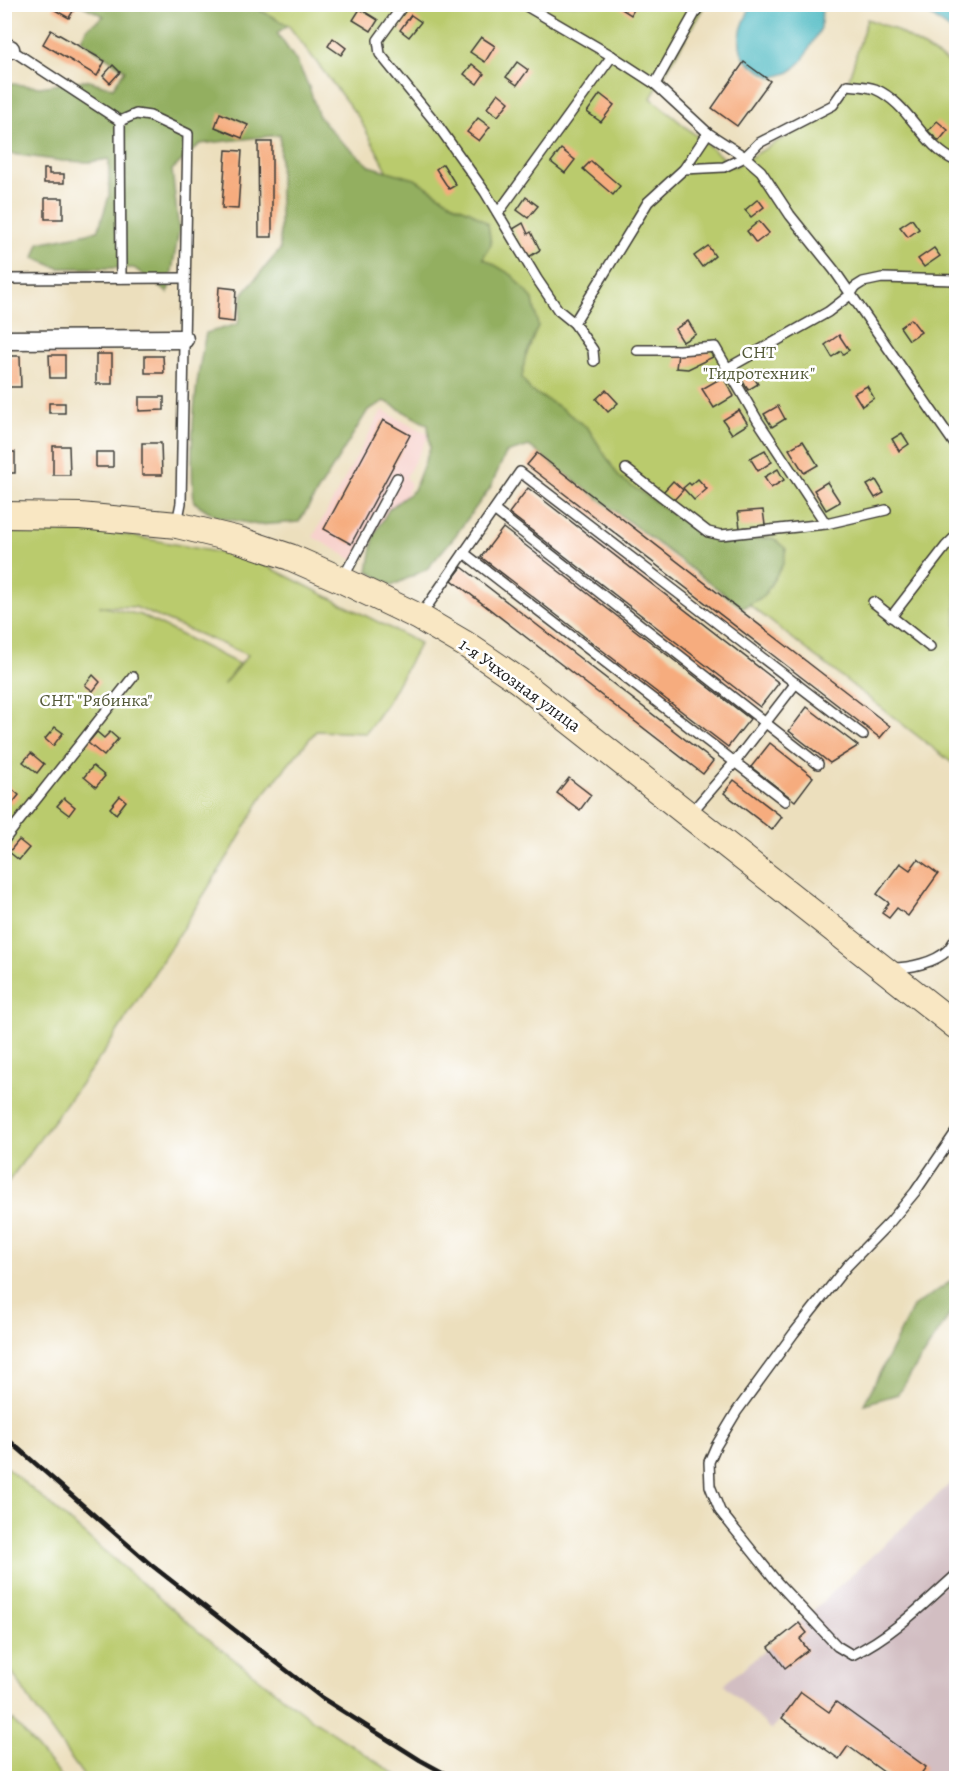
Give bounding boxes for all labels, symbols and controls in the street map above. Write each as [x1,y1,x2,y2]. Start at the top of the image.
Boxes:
park label: СНТ "Гидротехник" [703,340,815,385]
street label: 1-я Учхозная улица [454,633,586,738]
park label: СНТ "Рябинка" [39,688,153,712]

